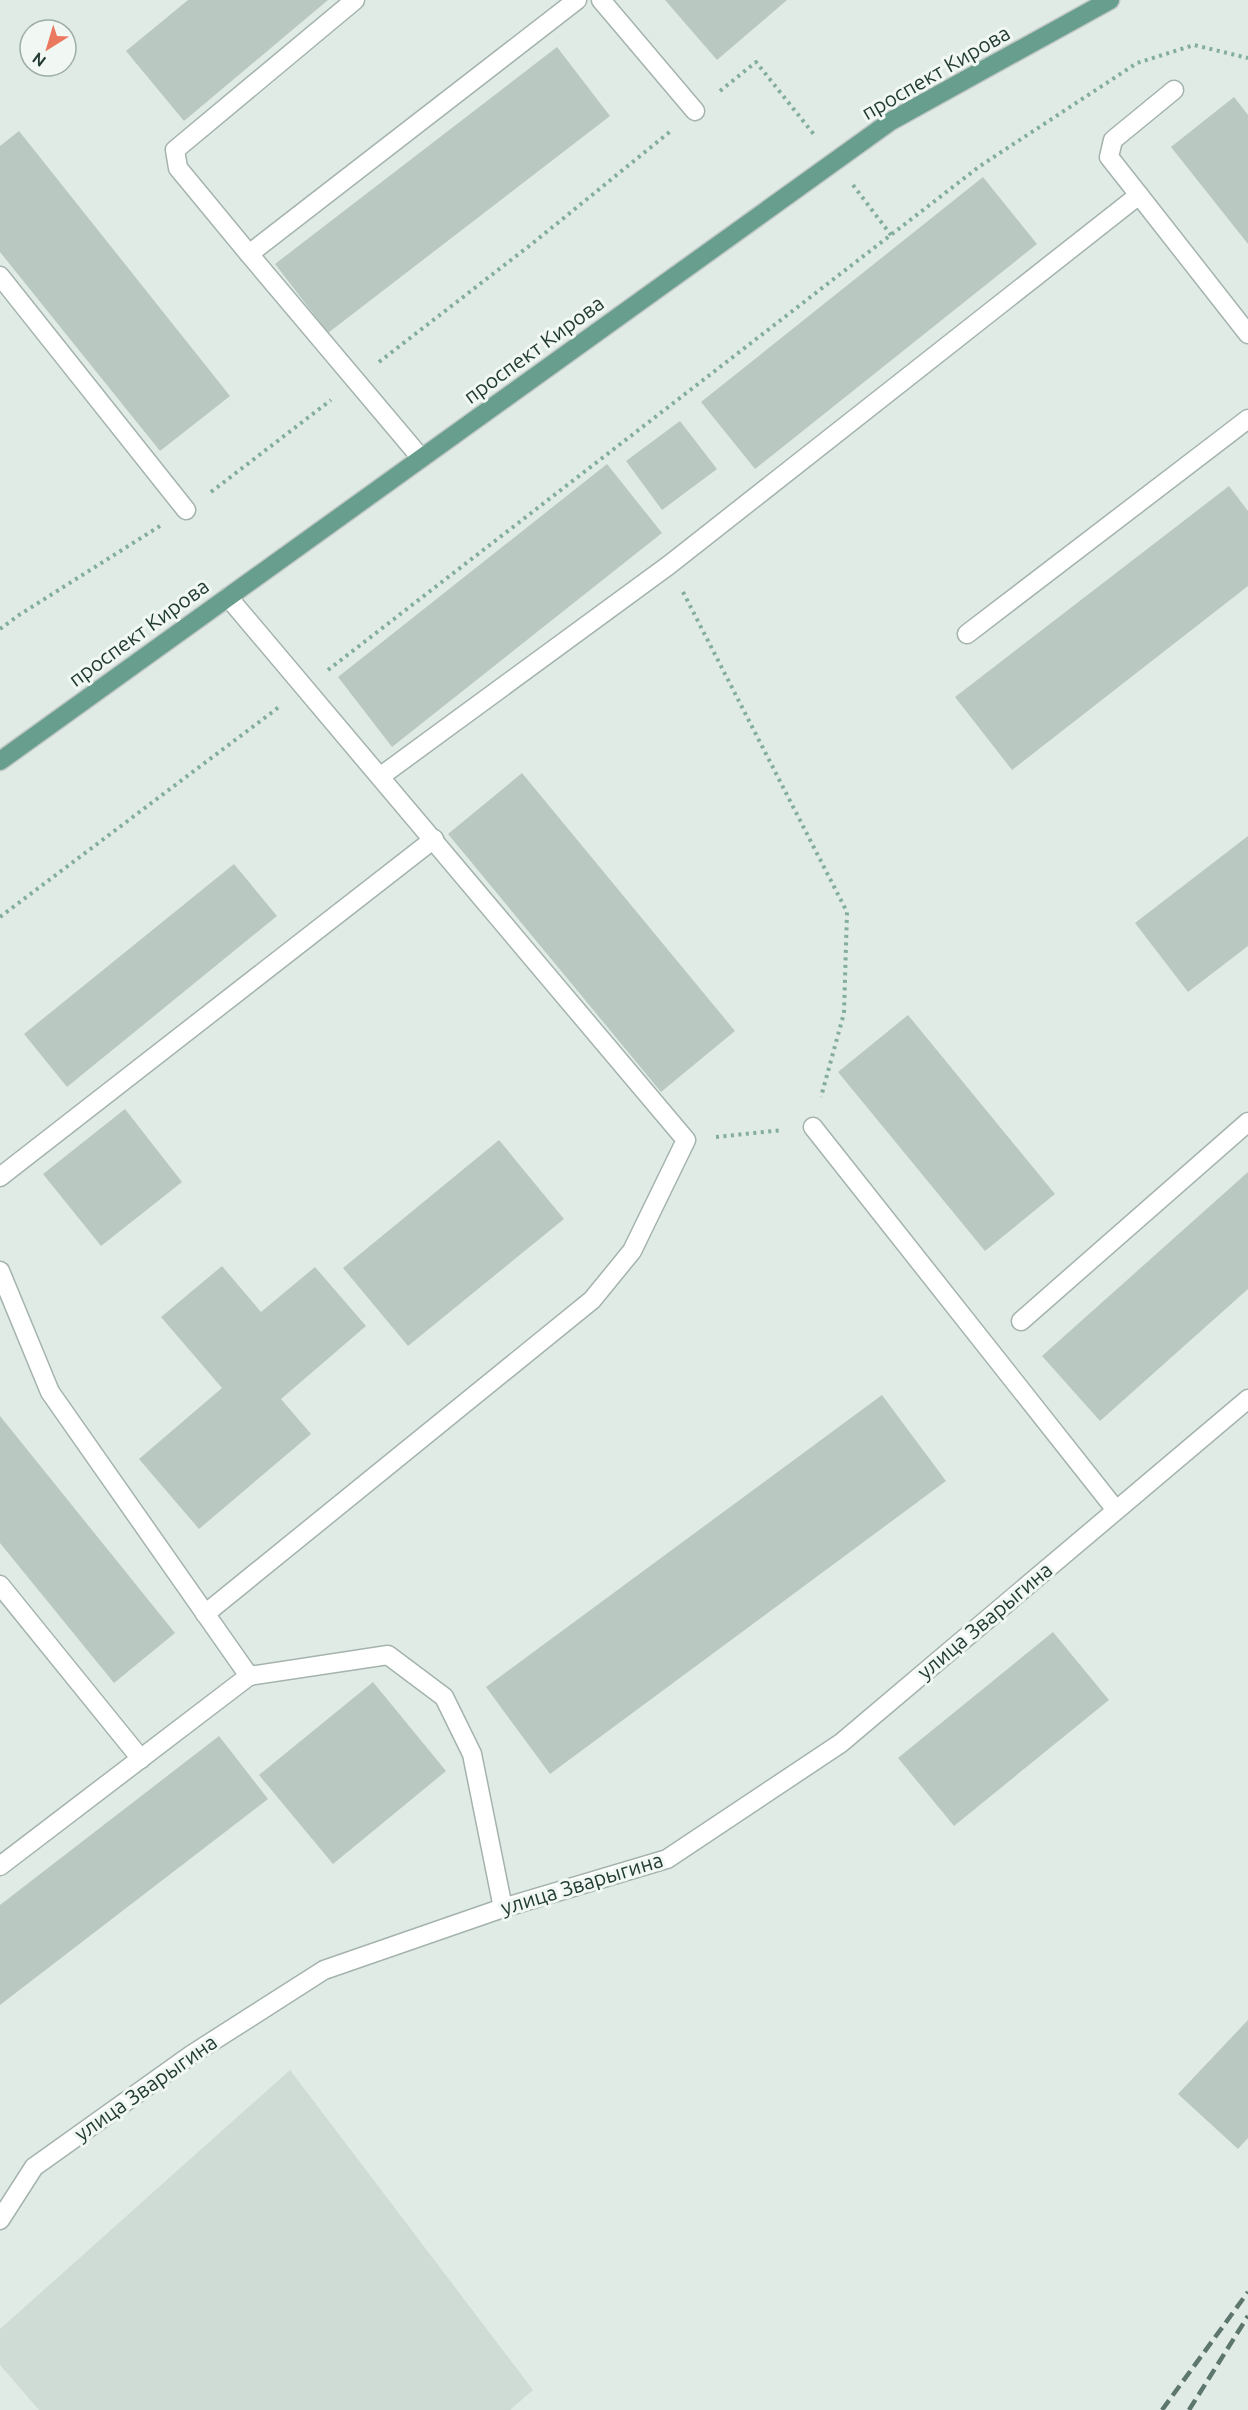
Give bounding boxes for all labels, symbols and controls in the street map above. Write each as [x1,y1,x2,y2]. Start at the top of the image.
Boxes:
north arrow [18,18,78,78]
street label: проспект Кирова [857,20,1014,124]
text: N [29,49,49,71]
street label: проспект Кирова [459,290,608,408]
street label: проспект Кирова [64,573,213,691]
street label: улица Зварыгина [912,1557,1057,1684]
street label: улица Зварыгина [498,1847,666,1919]
street label: улица Зварыгина [70,2029,221,2145]

